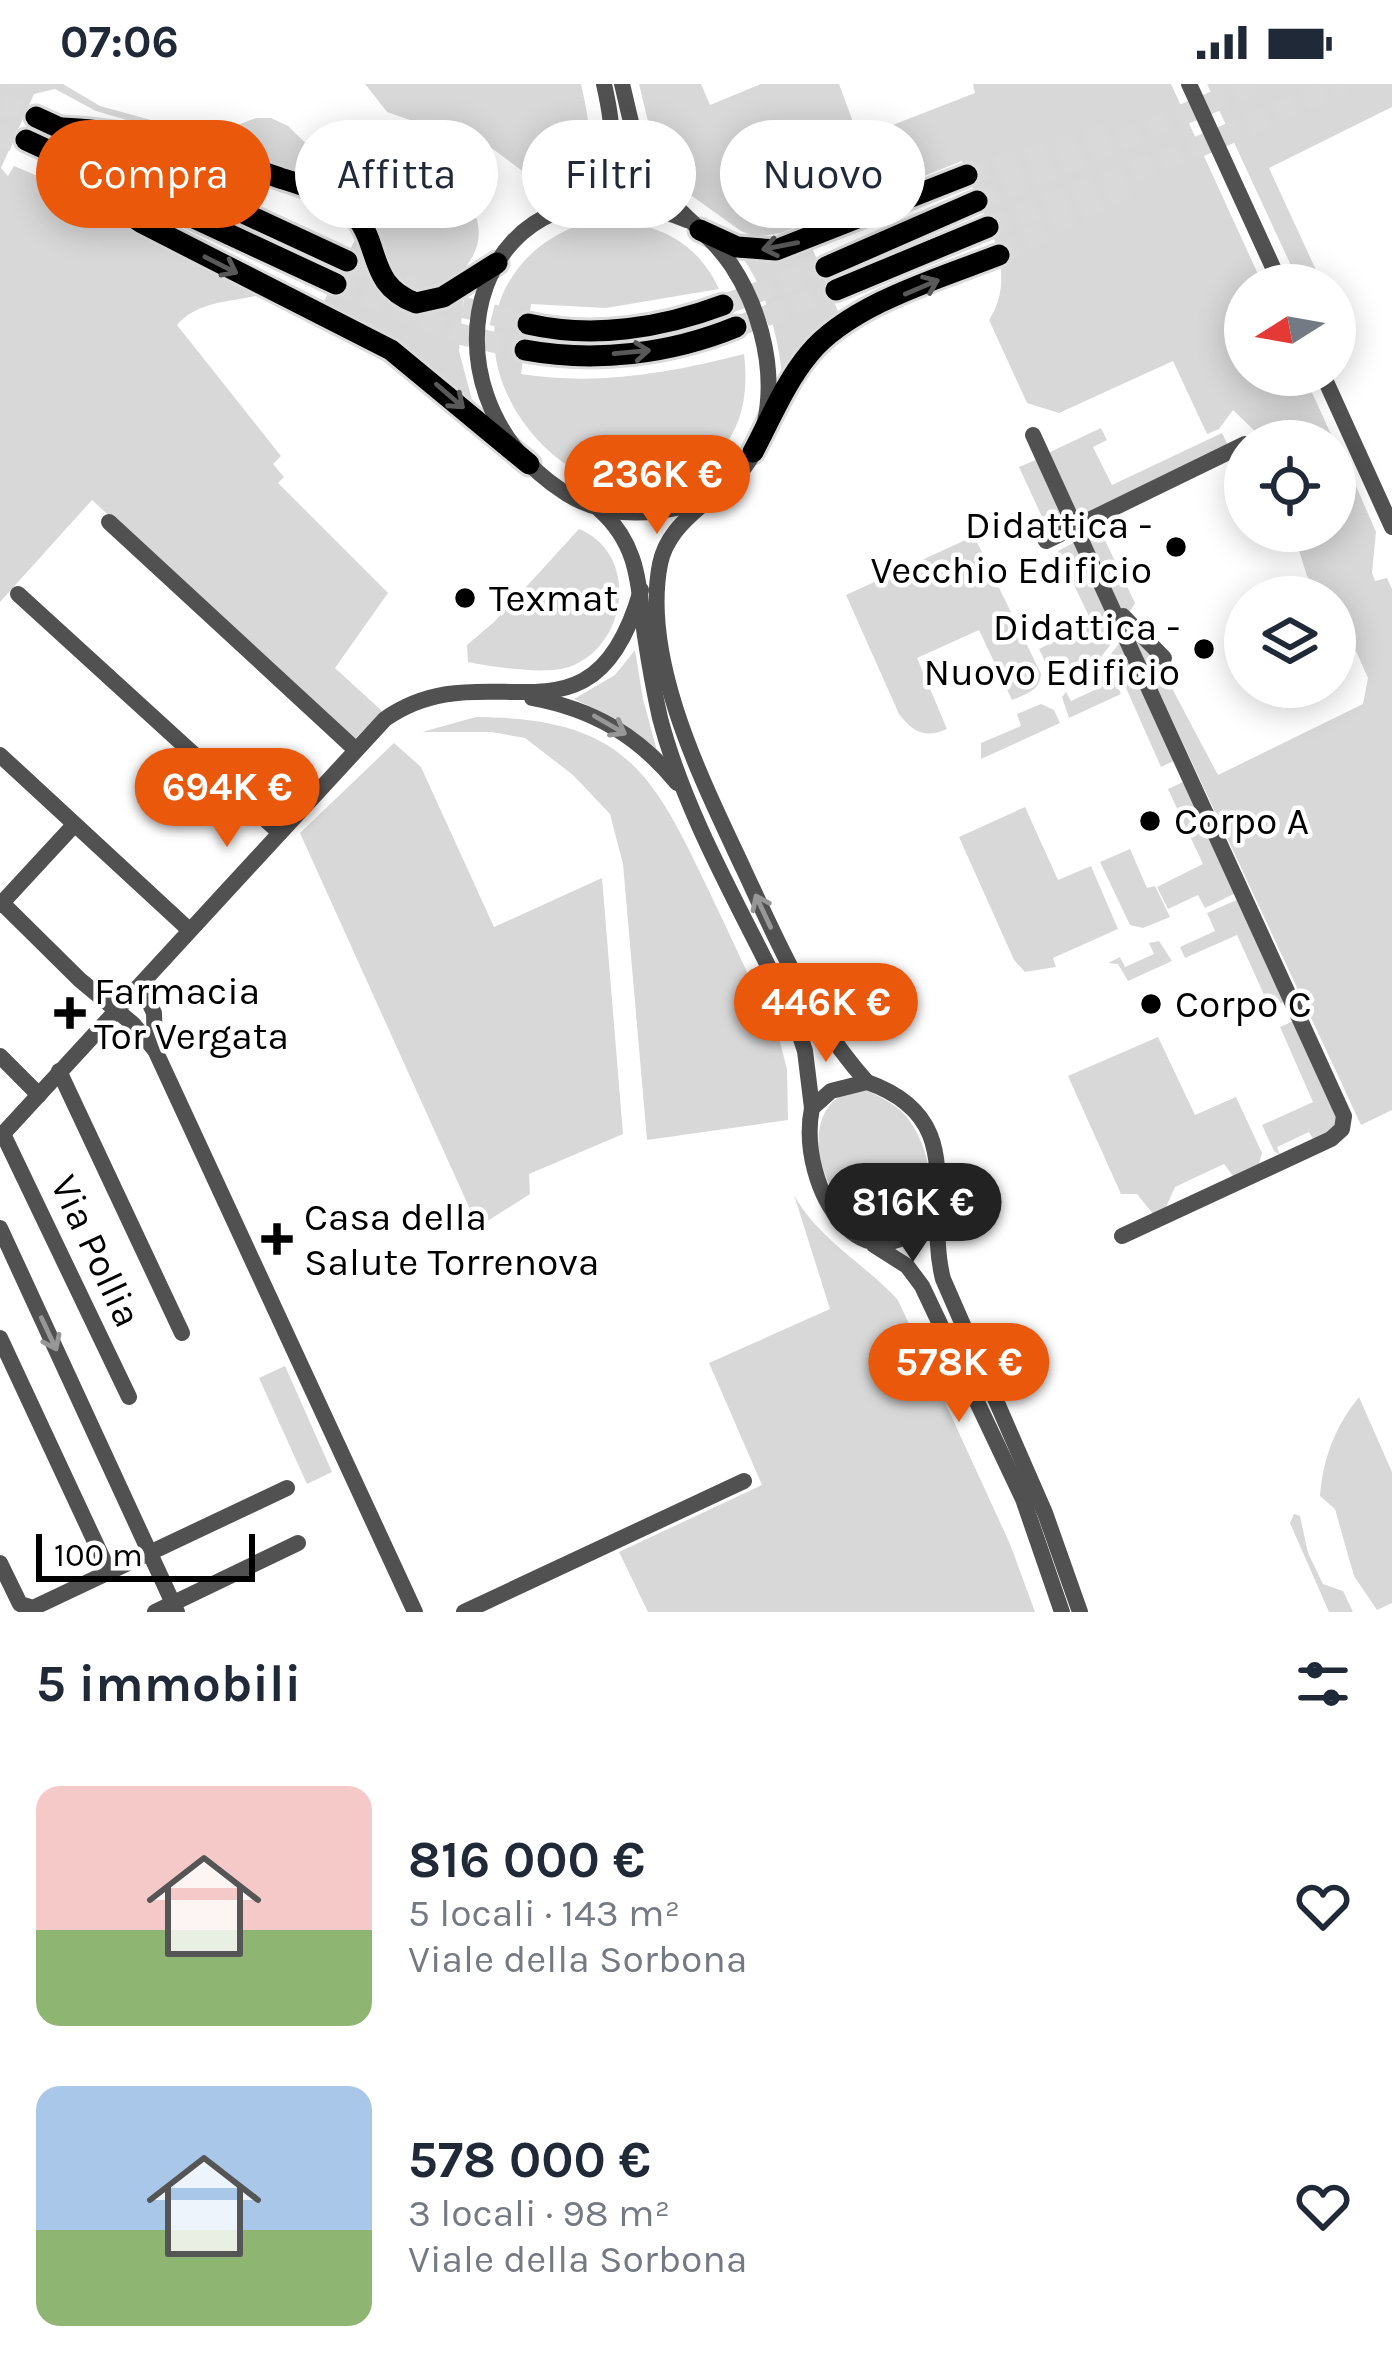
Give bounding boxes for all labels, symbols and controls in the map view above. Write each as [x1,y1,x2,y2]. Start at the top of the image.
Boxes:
text: 07:06 [60,16,179,68]
chip: Compra [36,120,271,228]
chip: Affitta [295,120,498,228]
chip: Filtri [522,120,696,228]
chip: Nuovo [720,120,925,228]
one-way arrow [761,236,799,259]
one-way arrow [202,254,238,277]
north arrow [1224,264,1356,396]
map controls [1224,264,1356,708]
one-way arrow [903,275,940,296]
one-way arrow [612,341,651,364]
one-way arrow [434,382,464,409]
button: locate [1224,420,1356,552]
pin: 236K € [559,435,755,537]
text: 236K € [591,451,723,497]
place label: Didattica - Vecchio Edificio [871,502,1152,593]
marker: Didattica - Vecchio Edificio [1163,534,1189,560]
place label: Texmat [489,575,618,621]
button: layers [1224,576,1356,708]
marker: Texmat [452,585,478,611]
place label: Didattica - Nuovo Edificio [924,604,1180,695]
marker: Didattica - Nuovo Edificio [1191,636,1217,662]
one-way arrow [592,713,627,737]
pin: 694K € [129,748,325,850]
text: 694K € [162,764,292,810]
place label: Corpo A [1174,798,1309,844]
marker: Corpo A [1137,808,1163,834]
one-way arrow [751,894,773,930]
pin: 446K € [728,963,924,1065]
place label: Farmacia Tor Vergata [94,968,289,1059]
text: 446K € [761,979,891,1025]
place label: Corpo C [1175,981,1312,1027]
marker: Corpo C [1138,991,1164,1017]
marker: Farmacia Tor Vergata [57,1000,83,1026]
pin: 816K € [815,1163,1011,1265]
street label: Via Pollia [41,1168,151,1334]
text: 816K € [852,1179,974,1225]
place label: Casa della Salute Torrenova [304,1194,599,1285]
marker: Casa della Salute Torrenova [261,1223,293,1255]
one-way arrow [40,1315,62,1351]
pin: 578K € [861,1323,1057,1425]
text: 578K € [895,1339,1023,1385]
scale bar [36,1528,255,1581]
text: 100 m [54,1536,143,1574]
icon: filters [1290,1651,1356,1717]
text: 5 immobili [36,1654,301,1714]
text: 816 000 € [408,1830,645,1890]
icon: home [132,1834,276,1978]
icon: heart [1290,1873,1356,1939]
text: 5 locali · 143 m² [408,1890,680,1936]
text: Viale della Sorbona [408,1936,747,1982]
text: 578 000 € [408,2130,651,2190]
icon: home [132,2134,276,2278]
icon: heart [1290,2173,1356,2239]
text: 3 locali · 98 m² [408,2190,670,2236]
text: Viale della Sorbona [408,2236,747,2282]

